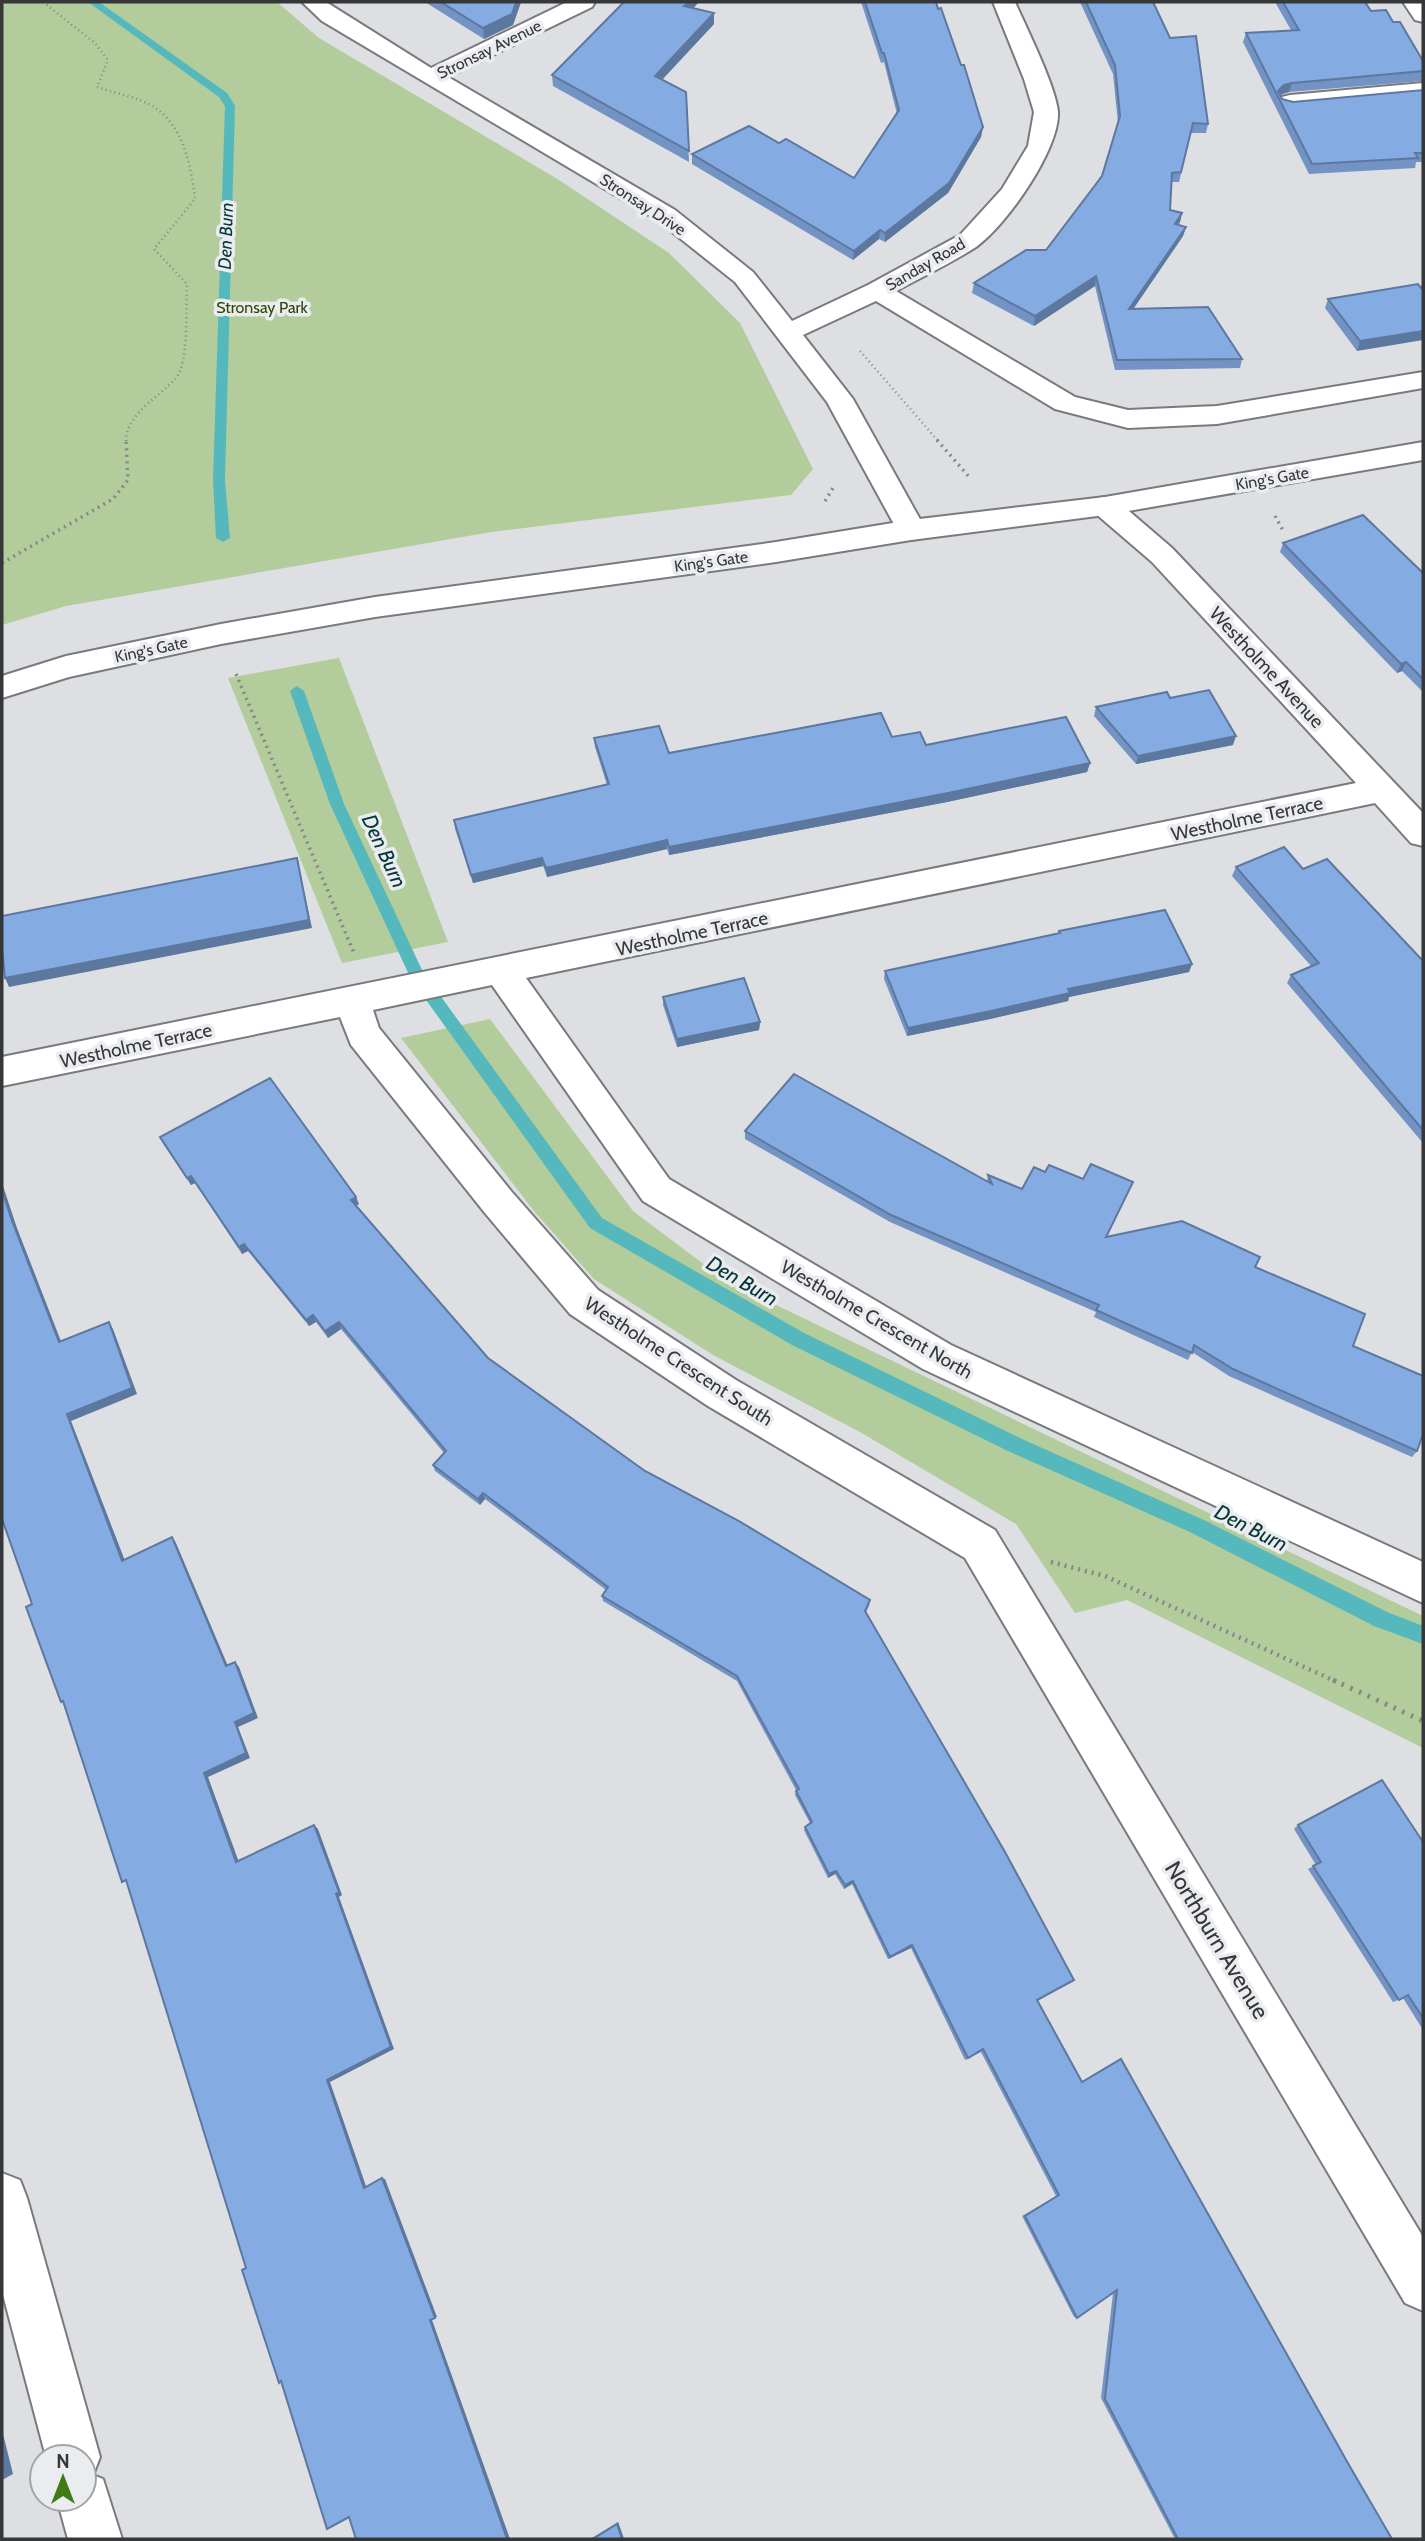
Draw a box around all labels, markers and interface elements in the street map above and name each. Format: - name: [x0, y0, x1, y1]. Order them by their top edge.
- street label: Stronsay Avenue: [434, 16, 544, 83]
- street label: Stronsay Drive: [596, 170, 689, 239]
- water label: Den Burn: [214, 202, 238, 270]
- street label: Sanday Road: [882, 234, 968, 295]
- park label: Stronsay Park: [216, 298, 309, 317]
- street label: King's Gate: [1234, 463, 1310, 494]
- street label: King's Gate: [673, 547, 749, 576]
- street label: Westholme Avenue: [1205, 602, 1329, 733]
- street label: King's Gate: [113, 632, 189, 667]
- street label: Westholme Terrace: [1169, 791, 1325, 846]
- water label: Den Burn: [357, 810, 412, 892]
- street label: Westholme Terrace: [614, 906, 770, 961]
- street label: Westholme Terrace: [58, 1018, 214, 1073]
- water label: Den Burn: [702, 1250, 782, 1311]
- street label: Westholme Crescent North: [777, 1255, 977, 1384]
- street label: Westholme Crescent South: [580, 1292, 777, 1431]
- water label: Den Burn: [1211, 1499, 1292, 1556]
- street label: Northburn Avenue: [1159, 1856, 1275, 2024]
- north arrow: [28, 2443, 98, 2513]
- text: N: [56, 2450, 70, 2473]

